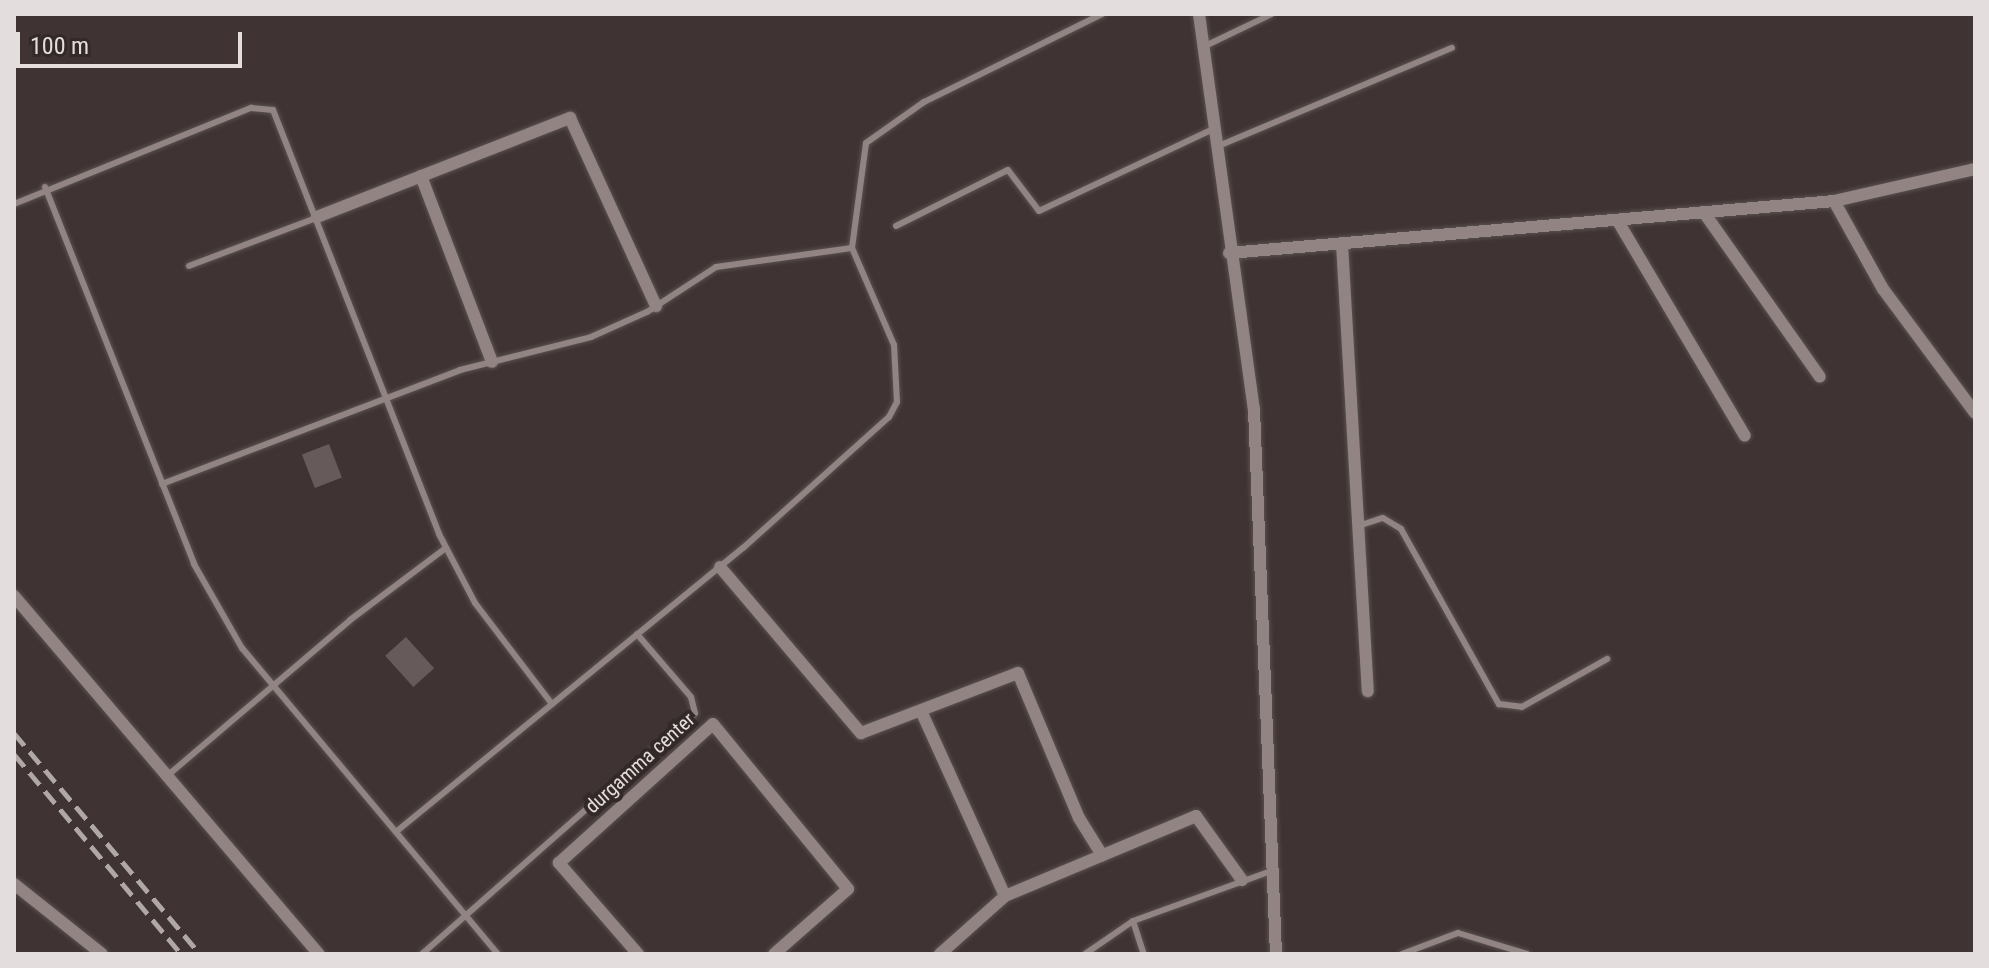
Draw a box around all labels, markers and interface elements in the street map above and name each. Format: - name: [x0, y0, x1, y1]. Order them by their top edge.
- scale bar: [20, 16, 246, 66]
- text: 100 m: [30, 32, 89, 60]
- street label: durgamma center: [580, 708, 700, 818]

